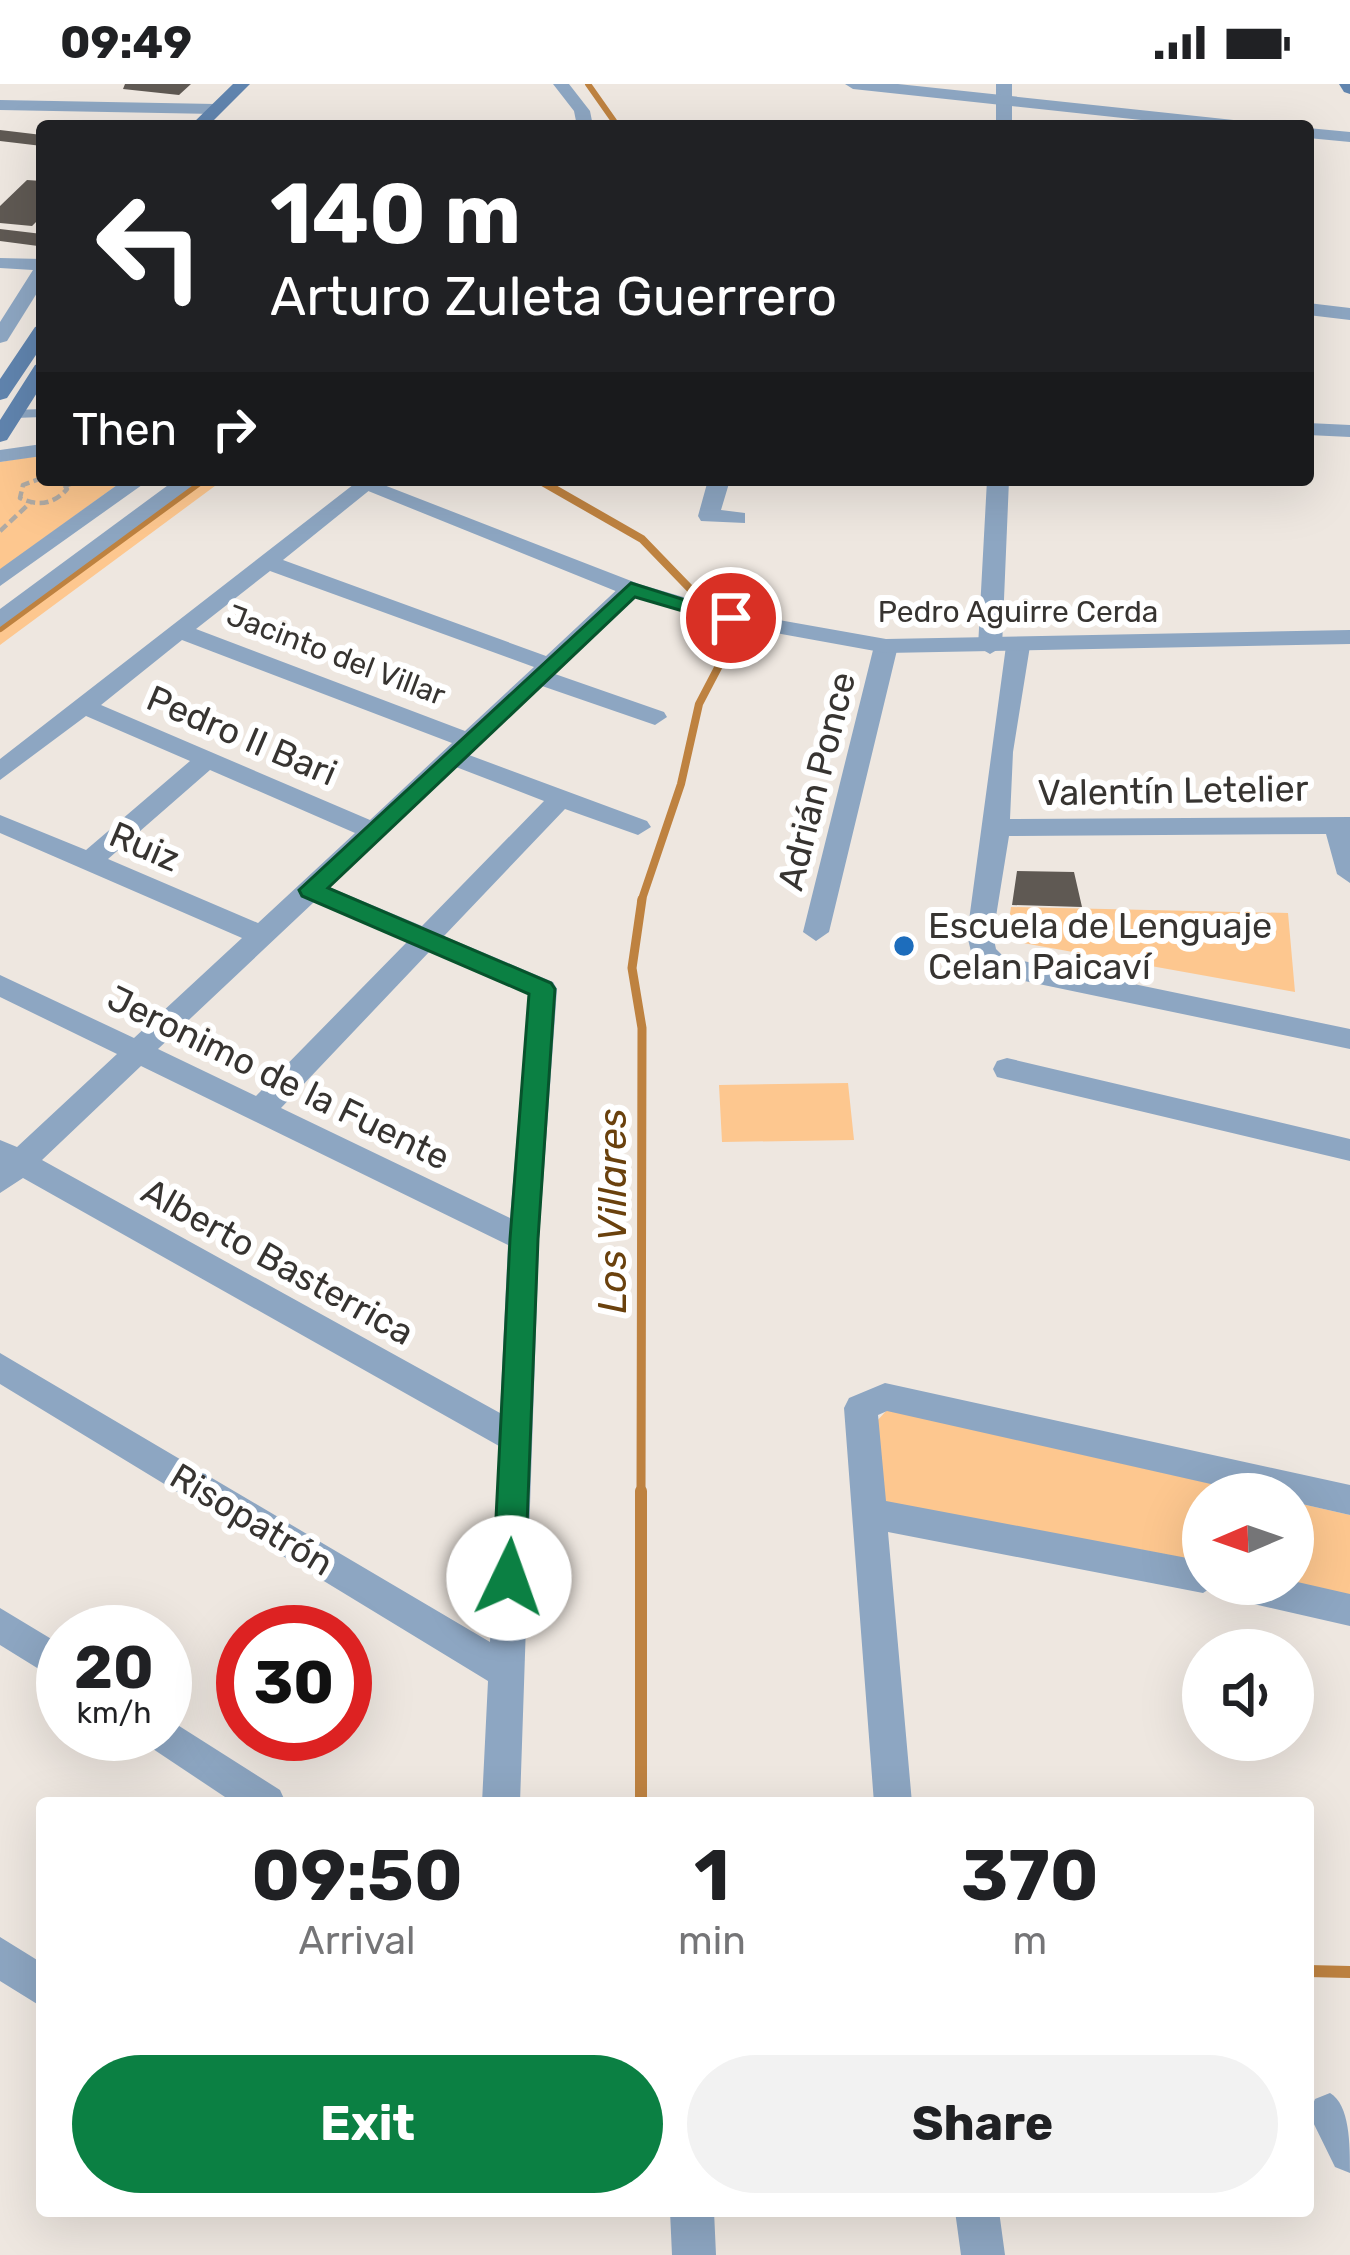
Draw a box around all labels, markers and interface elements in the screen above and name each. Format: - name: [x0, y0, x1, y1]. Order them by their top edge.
- text: 09:49: [60, 16, 192, 69]
- text: 140 m: [270, 164, 521, 264]
- icon: left: [72, 168, 228, 324]
- text: Arturo Zuleta Guerrero: [270, 265, 837, 329]
- icon: right: [201, 396, 267, 462]
- text: Then: [72, 403, 177, 456]
- pin: [680, 567, 782, 669]
- icon: arrive: [698, 585, 764, 651]
- street label: Pedro Aguirre Cerda: [878, 594, 1158, 630]
- street label: Jacinto del Villar: [222, 597, 451, 713]
- street label: Adrián Ponce: [769, 667, 864, 895]
- street label: Pedro II Bari: [140, 676, 343, 795]
- street label: Valentín Letelier: [1037, 767, 1309, 814]
- street label: Ruiz: [103, 813, 186, 880]
- place label: Escuela de Lenguaje Celan Paicaví: [928, 904, 1272, 988]
- marker: Escuela de Lenguaje Celan Paicaví: [891, 933, 917, 959]
- street label: Jeronimo de la Fuente: [101, 976, 457, 1179]
- water label: Los Villares: [590, 1108, 636, 1314]
- street label: Alberto Basterrica: [134, 1169, 421, 1354]
- street label: Risopatrón: [163, 1454, 341, 1585]
- north arrow: [1182, 1473, 1314, 1605]
- map controls: [1182, 1473, 1314, 1761]
- position arrow: [446, 1515, 572, 1641]
- speed limit sign: 30: [216, 1605, 372, 1761]
- button: sound: [1182, 1629, 1314, 1761]
- text: 20: [74, 1632, 154, 1703]
- text: km/h: [77, 1695, 151, 1731]
- text: 09:50: [251, 1833, 463, 1918]
- text: 1: [694, 1833, 730, 1918]
- text: 370: [961, 1833, 1099, 1918]
- text: Arrival: [299, 1918, 416, 1964]
- text: min: [678, 1918, 746, 1964]
- text: m: [1013, 1918, 1047, 1964]
- button: Exit: [72, 2055, 663, 2193]
- button: Share: [687, 2055, 1278, 2193]

